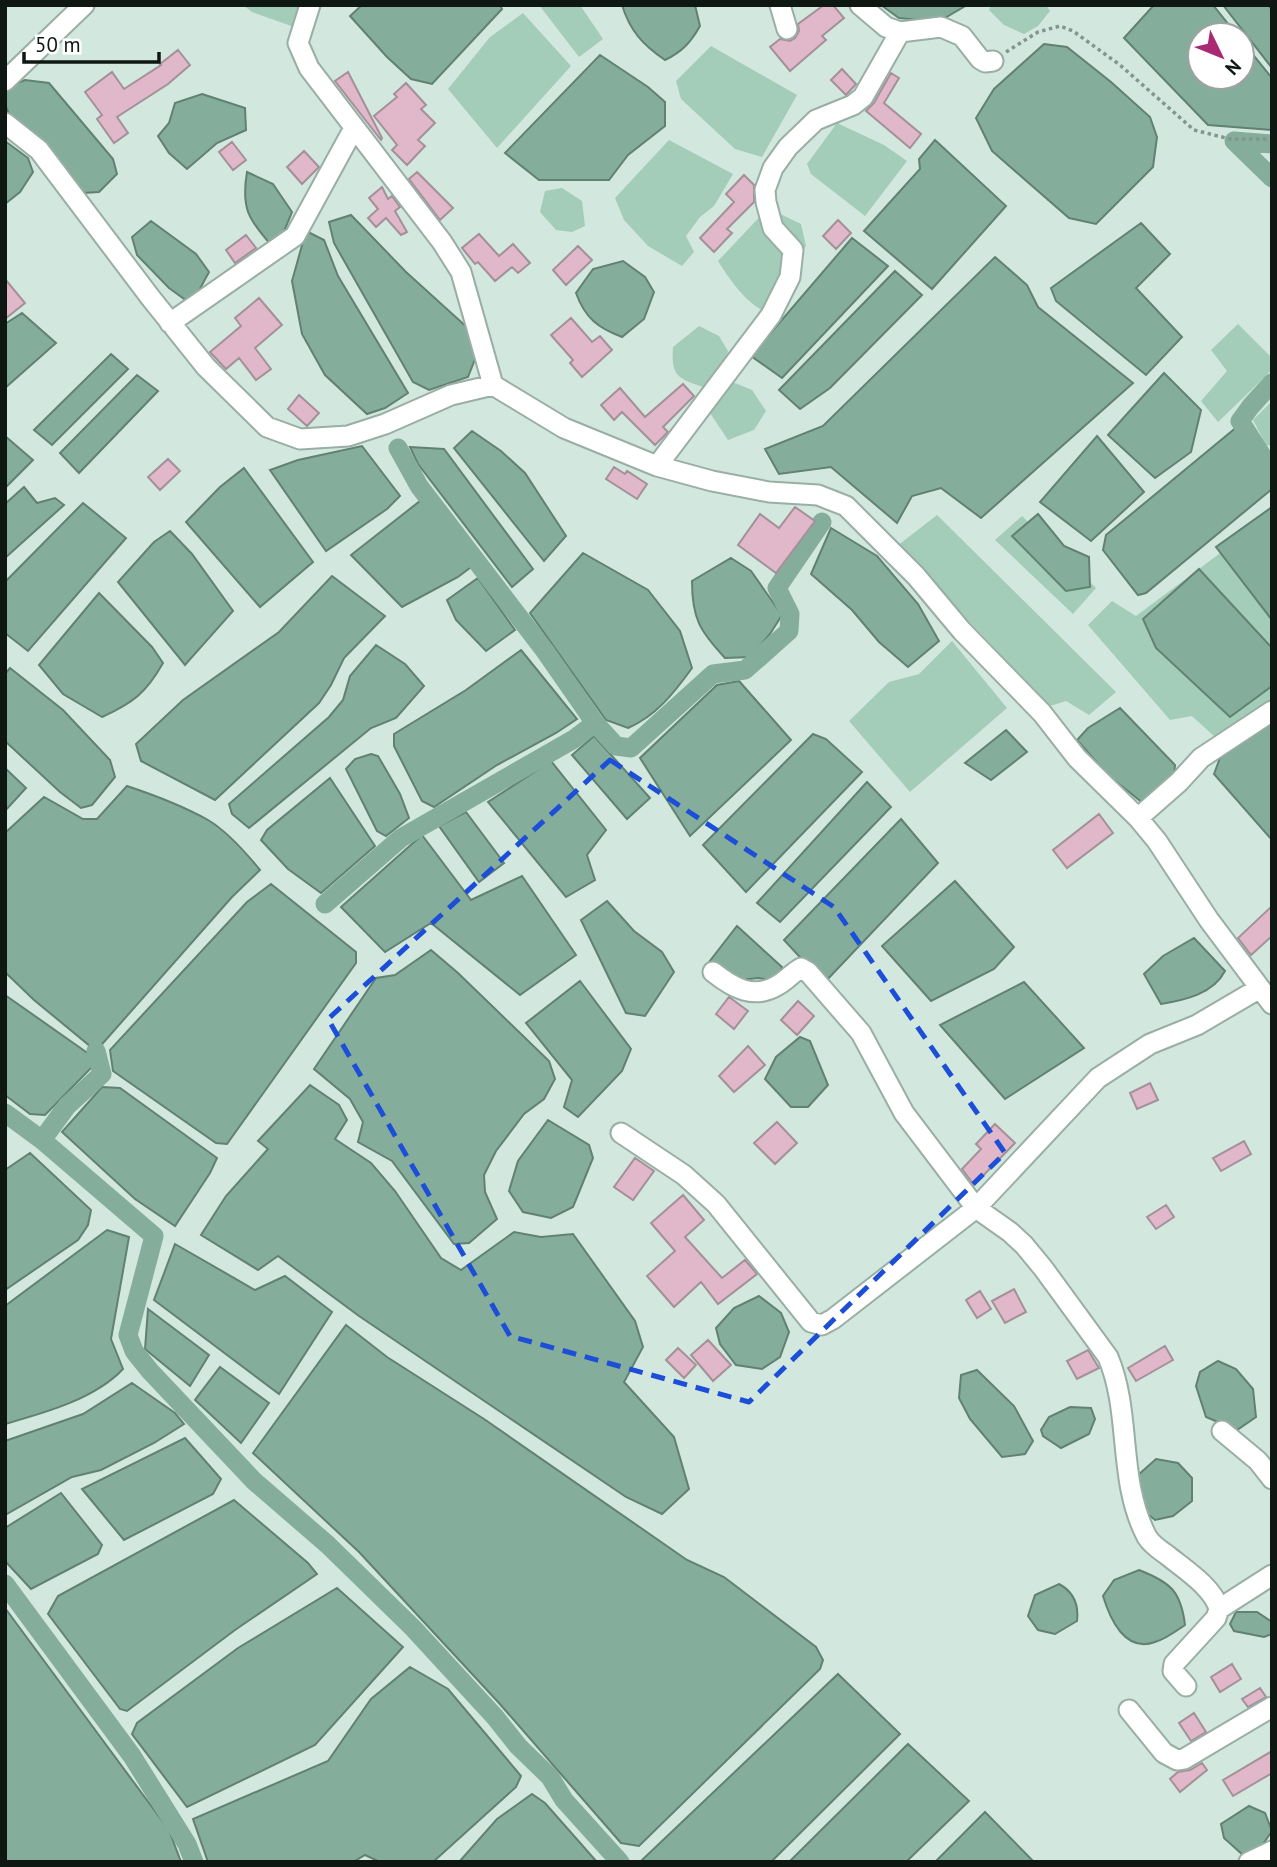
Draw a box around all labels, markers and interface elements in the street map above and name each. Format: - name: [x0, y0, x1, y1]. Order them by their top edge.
- scale bar: [24, 21, 159, 65]
- north arrow: [1186, 21, 1256, 91]
- text: 50 m: [35, 31, 81, 58]
- text: N: [1220, 55, 1246, 80]

